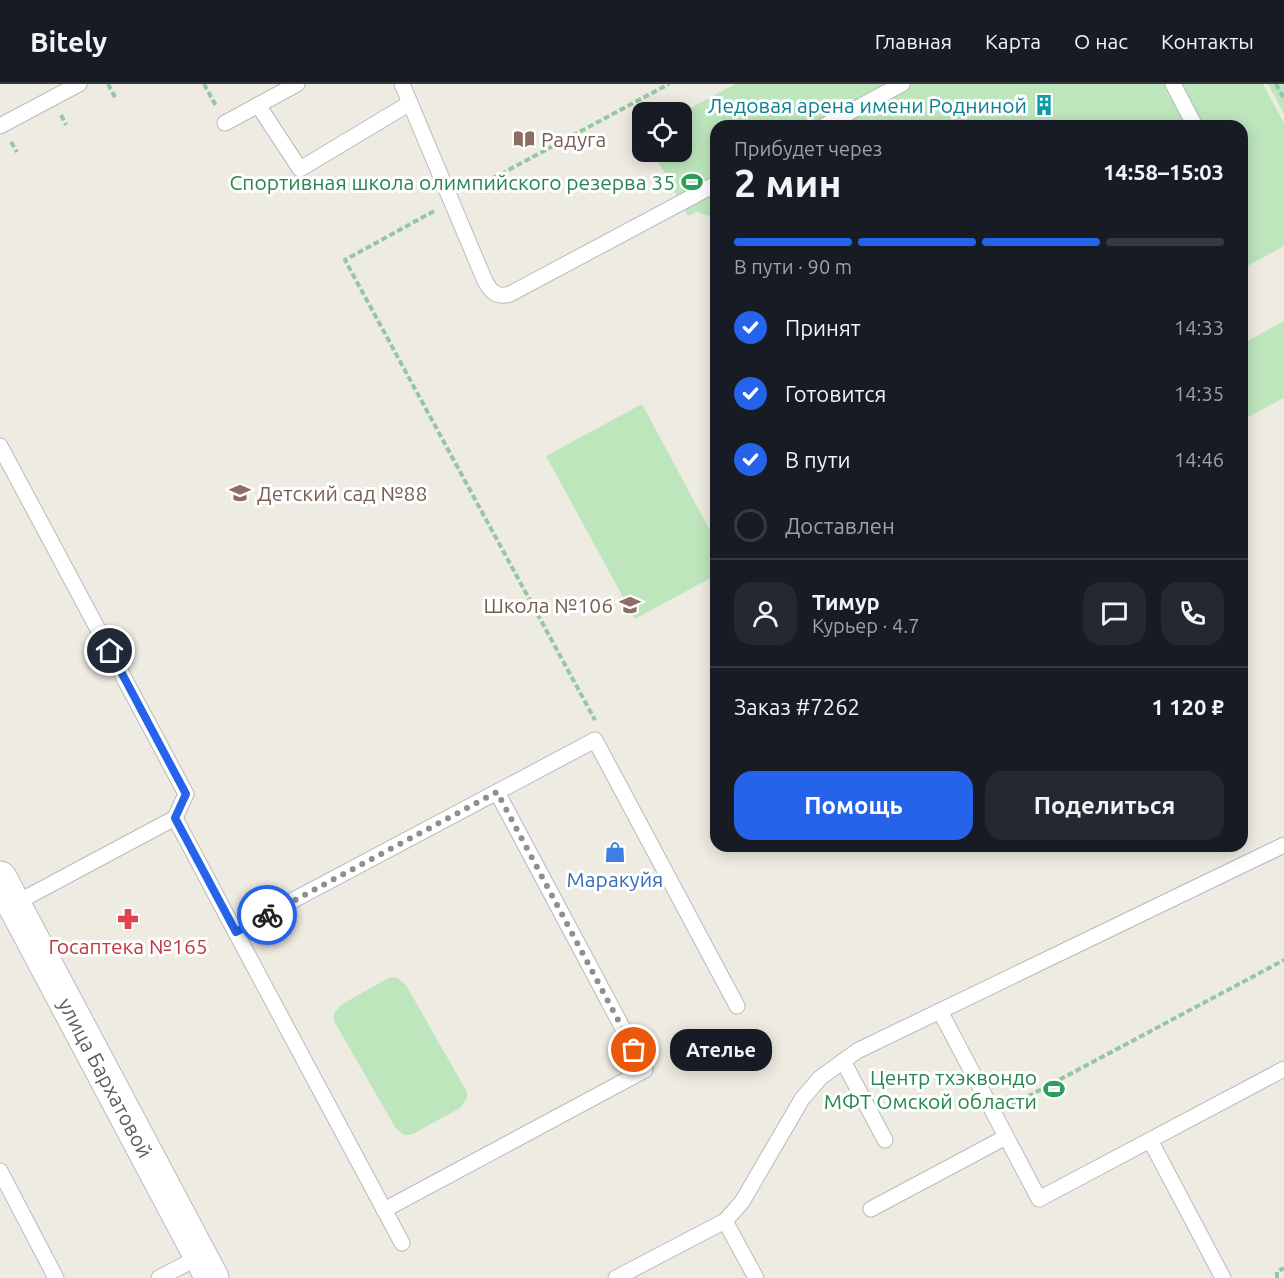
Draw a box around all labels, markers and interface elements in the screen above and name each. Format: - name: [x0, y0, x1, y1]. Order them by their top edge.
- text: Bitely: [30, 26, 107, 57]
- text: Главная: [875, 29, 952, 53]
- text: Карта: [985, 29, 1041, 53]
- text: О нас: [1074, 29, 1128, 53]
- text: Контакты: [1161, 29, 1254, 53]
- place label: Ледовая арена имени Родниной: [708, 93, 1027, 117]
- building icon: Ледовая арена имени Родниной: [1032, 93, 1056, 117]
- map controls: [632, 102, 692, 162]
- button: locate: [632, 102, 692, 162]
- library icon: Радуга: [512, 127, 536, 151]
- place label: Радуга: [541, 127, 606, 151]
- text: Прибудет через: [734, 137, 882, 160]
- text: 14:58–15:03: [1103, 159, 1224, 184]
- text: 2 мин: [734, 161, 842, 204]
- place label: Спортивная школа олимпийского резерва 35: [230, 170, 675, 194]
- sports icon: Спортивная школа олимпийского резерва 35: [680, 170, 704, 194]
- text: В пути · 90 m: [734, 255, 852, 278]
- icon: check: [734, 311, 767, 344]
- text: Принят: [785, 315, 861, 340]
- text: 14:33: [1174, 316, 1224, 339]
- icon: check: [734, 377, 767, 410]
- text: Готовится: [785, 381, 886, 406]
- text: 14:35: [1174, 382, 1224, 405]
- icon: check: [734, 443, 767, 476]
- text: В пути: [785, 447, 851, 472]
- text: 14:46: [1174, 448, 1224, 471]
- school or university icon: Детский сад №88: [228, 481, 252, 505]
- place label: Детский сад №88: [257, 481, 427, 505]
- text: Доставлен: [785, 513, 895, 538]
- button: person: [734, 582, 797, 645]
- button: chat: [1083, 582, 1146, 645]
- button: phone: [1161, 582, 1224, 645]
- text: Тимур: [812, 589, 880, 614]
- place label: Школа №106: [483, 593, 613, 617]
- school or university icon: Школа №106: [618, 593, 642, 617]
- text: Курьер · 4.7: [812, 614, 919, 637]
- pin: [84, 625, 135, 676]
- icon: home: [93, 634, 126, 667]
- text: Заказ #7262: [734, 694, 860, 719]
- text: 1 120 ₽: [1152, 694, 1224, 719]
- button: Помощь: [734, 771, 973, 840]
- button: Поделиться: [985, 771, 1224, 840]
- shop icon: Маракуйя: [603, 840, 627, 864]
- place label: Маракуйя: [567, 867, 663, 891]
- courier: [237, 885, 297, 945]
- icon: bike: [251, 899, 284, 932]
- pharmacy icon: Госаптека №165: [116, 907, 140, 931]
- place label: Госаптека №165: [48, 934, 208, 958]
- street label: улица Бархатовой: [54, 994, 158, 1162]
- pin: [608, 1024, 659, 1075]
- callout: Ателье: [670, 1029, 772, 1071]
- icon: bag: [617, 1033, 650, 1066]
- text: Ателье: [686, 1038, 756, 1061]
- place label: Центр тхэквондо МФТ Омской области: [824, 1065, 1037, 1113]
- sports icon: Центр тхэквондо МФТ Омской области: [1042, 1077, 1066, 1101]

